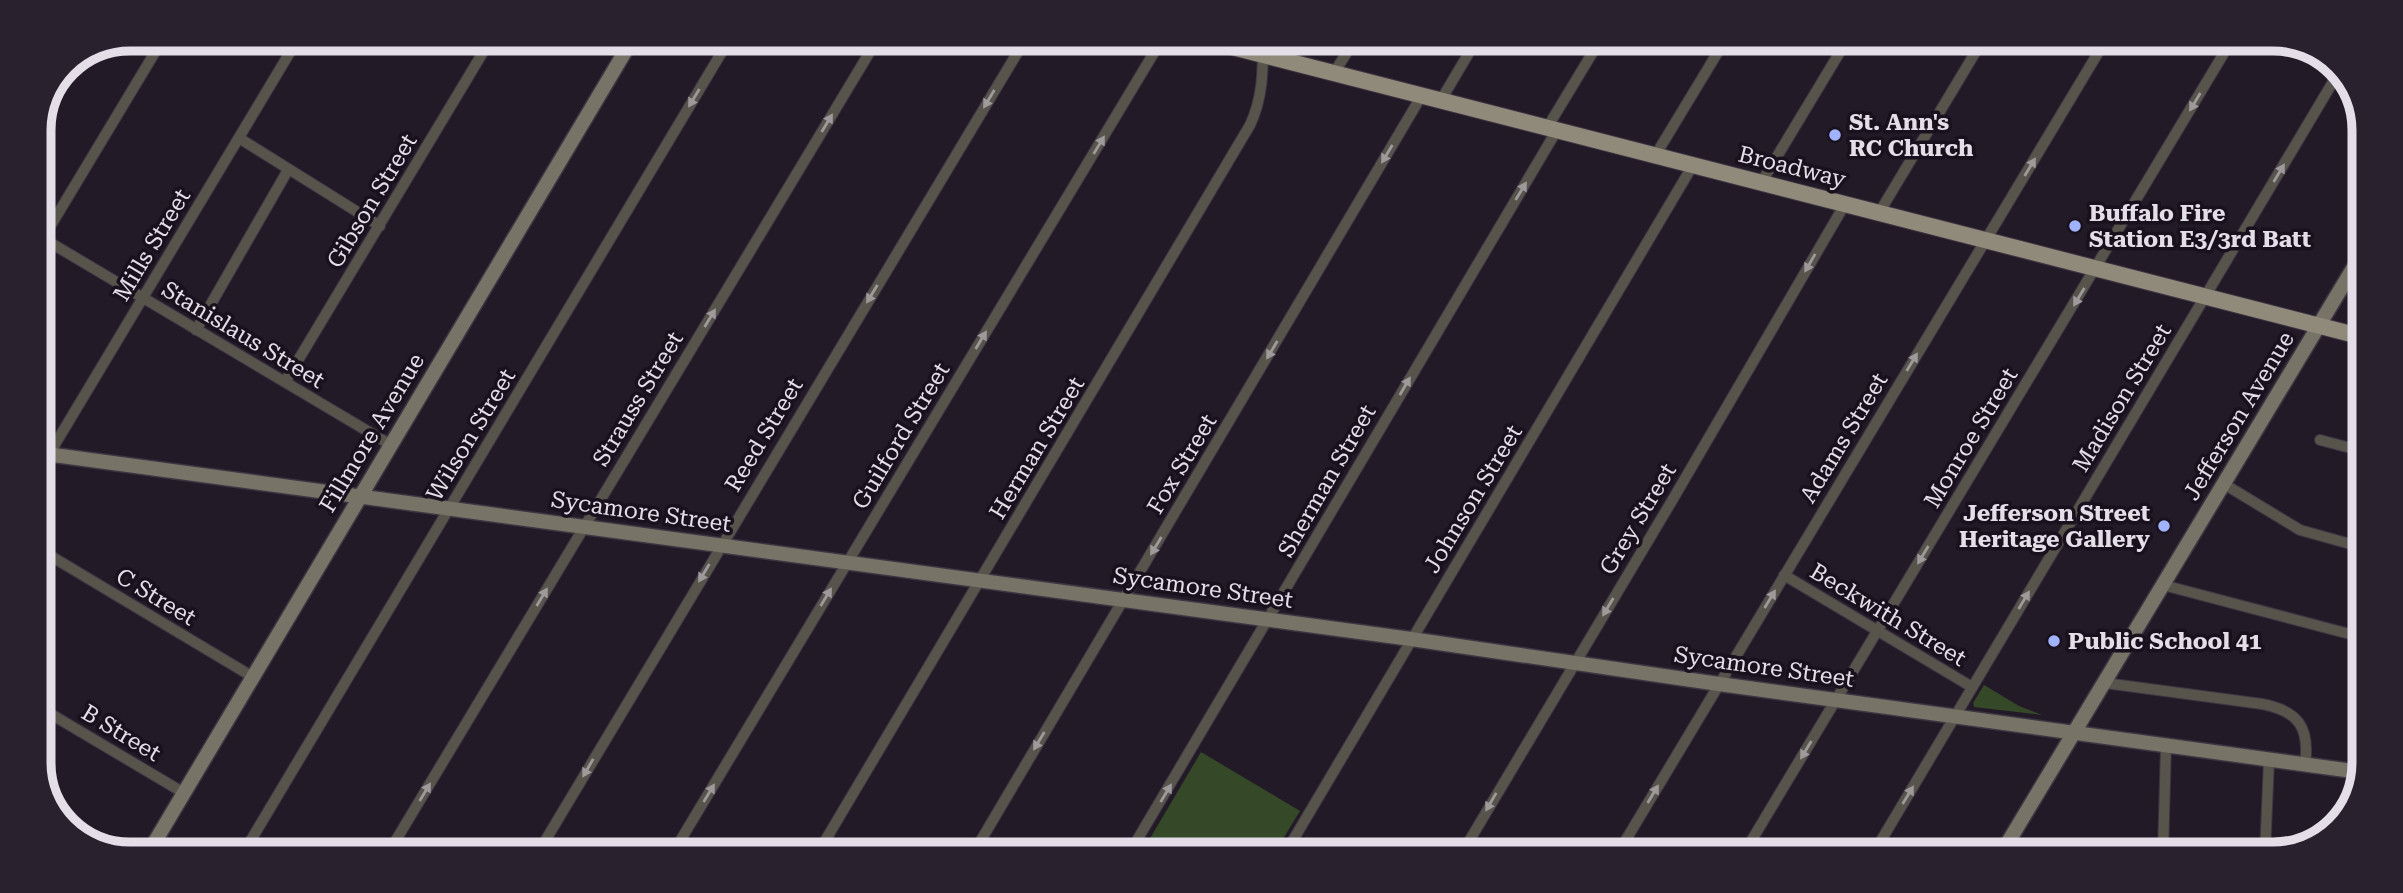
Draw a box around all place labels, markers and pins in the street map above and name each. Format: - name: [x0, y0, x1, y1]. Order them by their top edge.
- place label: St. Ann's RC Church: [1849, 109, 1974, 162]
- marker: St. Ann's RC Church: [1827, 127, 1843, 143]
- place label: Buffalo Fire Station E3/3rd Batt: [2089, 200, 2311, 253]
- marker: Buffalo Fire Station E3/3rd Batt: [2067, 218, 2083, 234]
- place label: Jefferson Street Heritage Gallery: [1959, 500, 2150, 553]
- marker: Jefferson Street Heritage Gallery: [2156, 518, 2172, 534]
- place label: Public School 41: [2068, 628, 2262, 655]
- marker: Public School 41: [2046, 633, 2062, 649]

